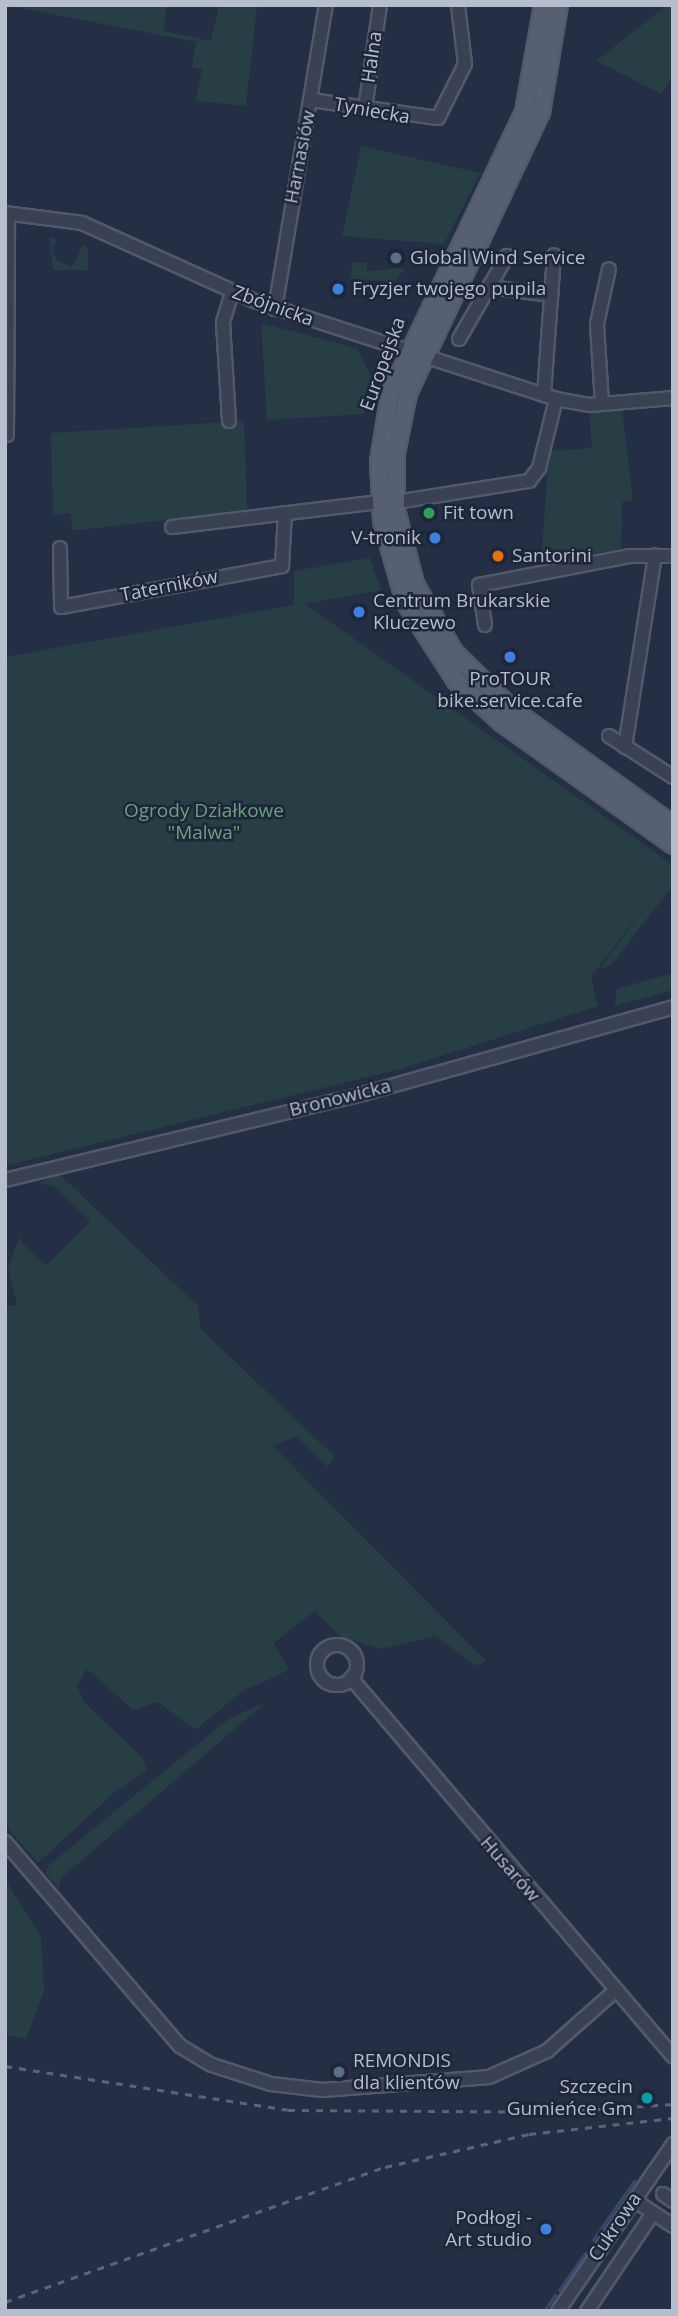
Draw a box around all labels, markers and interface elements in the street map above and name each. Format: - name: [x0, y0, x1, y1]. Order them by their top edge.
- street label: Halna: [357, 30, 387, 84]
- street label: Tyniecka: [332, 93, 412, 129]
- street label: Harnasiów: [280, 108, 320, 206]
- place label: Global Wind Service: [410, 247, 585, 269]
- marker: Global Wind Service: [388, 250, 404, 266]
- place label: Fryzjer twojego pupila: [352, 278, 546, 300]
- street label: Zbójnicka: [229, 281, 317, 331]
- marker: Fryzjer twojego pupila: [330, 281, 346, 297]
- street label: Europejska: [356, 314, 410, 414]
- place label: Fit town: [443, 502, 514, 524]
- marker: Fit town: [421, 505, 437, 521]
- place label: V-tronik: [351, 527, 421, 549]
- marker: V-tronik: [427, 530, 443, 546]
- place label: Santorini: [512, 545, 592, 567]
- marker: Santorini: [490, 548, 506, 564]
- street label: Taterników: [118, 565, 220, 607]
- place label: Centrum Brukarskie Kluczewo: [373, 590, 551, 634]
- marker: Centrum Brukarskie Kluczewo: [351, 604, 367, 620]
- marker: ProTOUR bike.service.cafe: [502, 649, 518, 665]
- place label: ProTOUR bike.service.cafe: [437, 668, 583, 712]
- park label: Ogrody Działkowe "Malwa": [124, 800, 284, 844]
- street label: Bronowicka: [287, 1074, 393, 1122]
- street label: Husarów: [475, 1832, 545, 1906]
- place label: REMONDIS dla klientów: [353, 2050, 460, 2094]
- marker: REMONDIS dla klientów: [331, 2064, 347, 2080]
- place label: Szczecin Gumieńce Gm: [507, 2076, 633, 2120]
- marker: Szczecin Gumieńce Gm: [639, 2090, 655, 2106]
- street label: Cukrowa: [584, 2188, 646, 2266]
- place label: Podłogi - Art studio: [445, 2207, 532, 2251]
- marker: Podłogi - Art studio: [538, 2221, 554, 2237]

